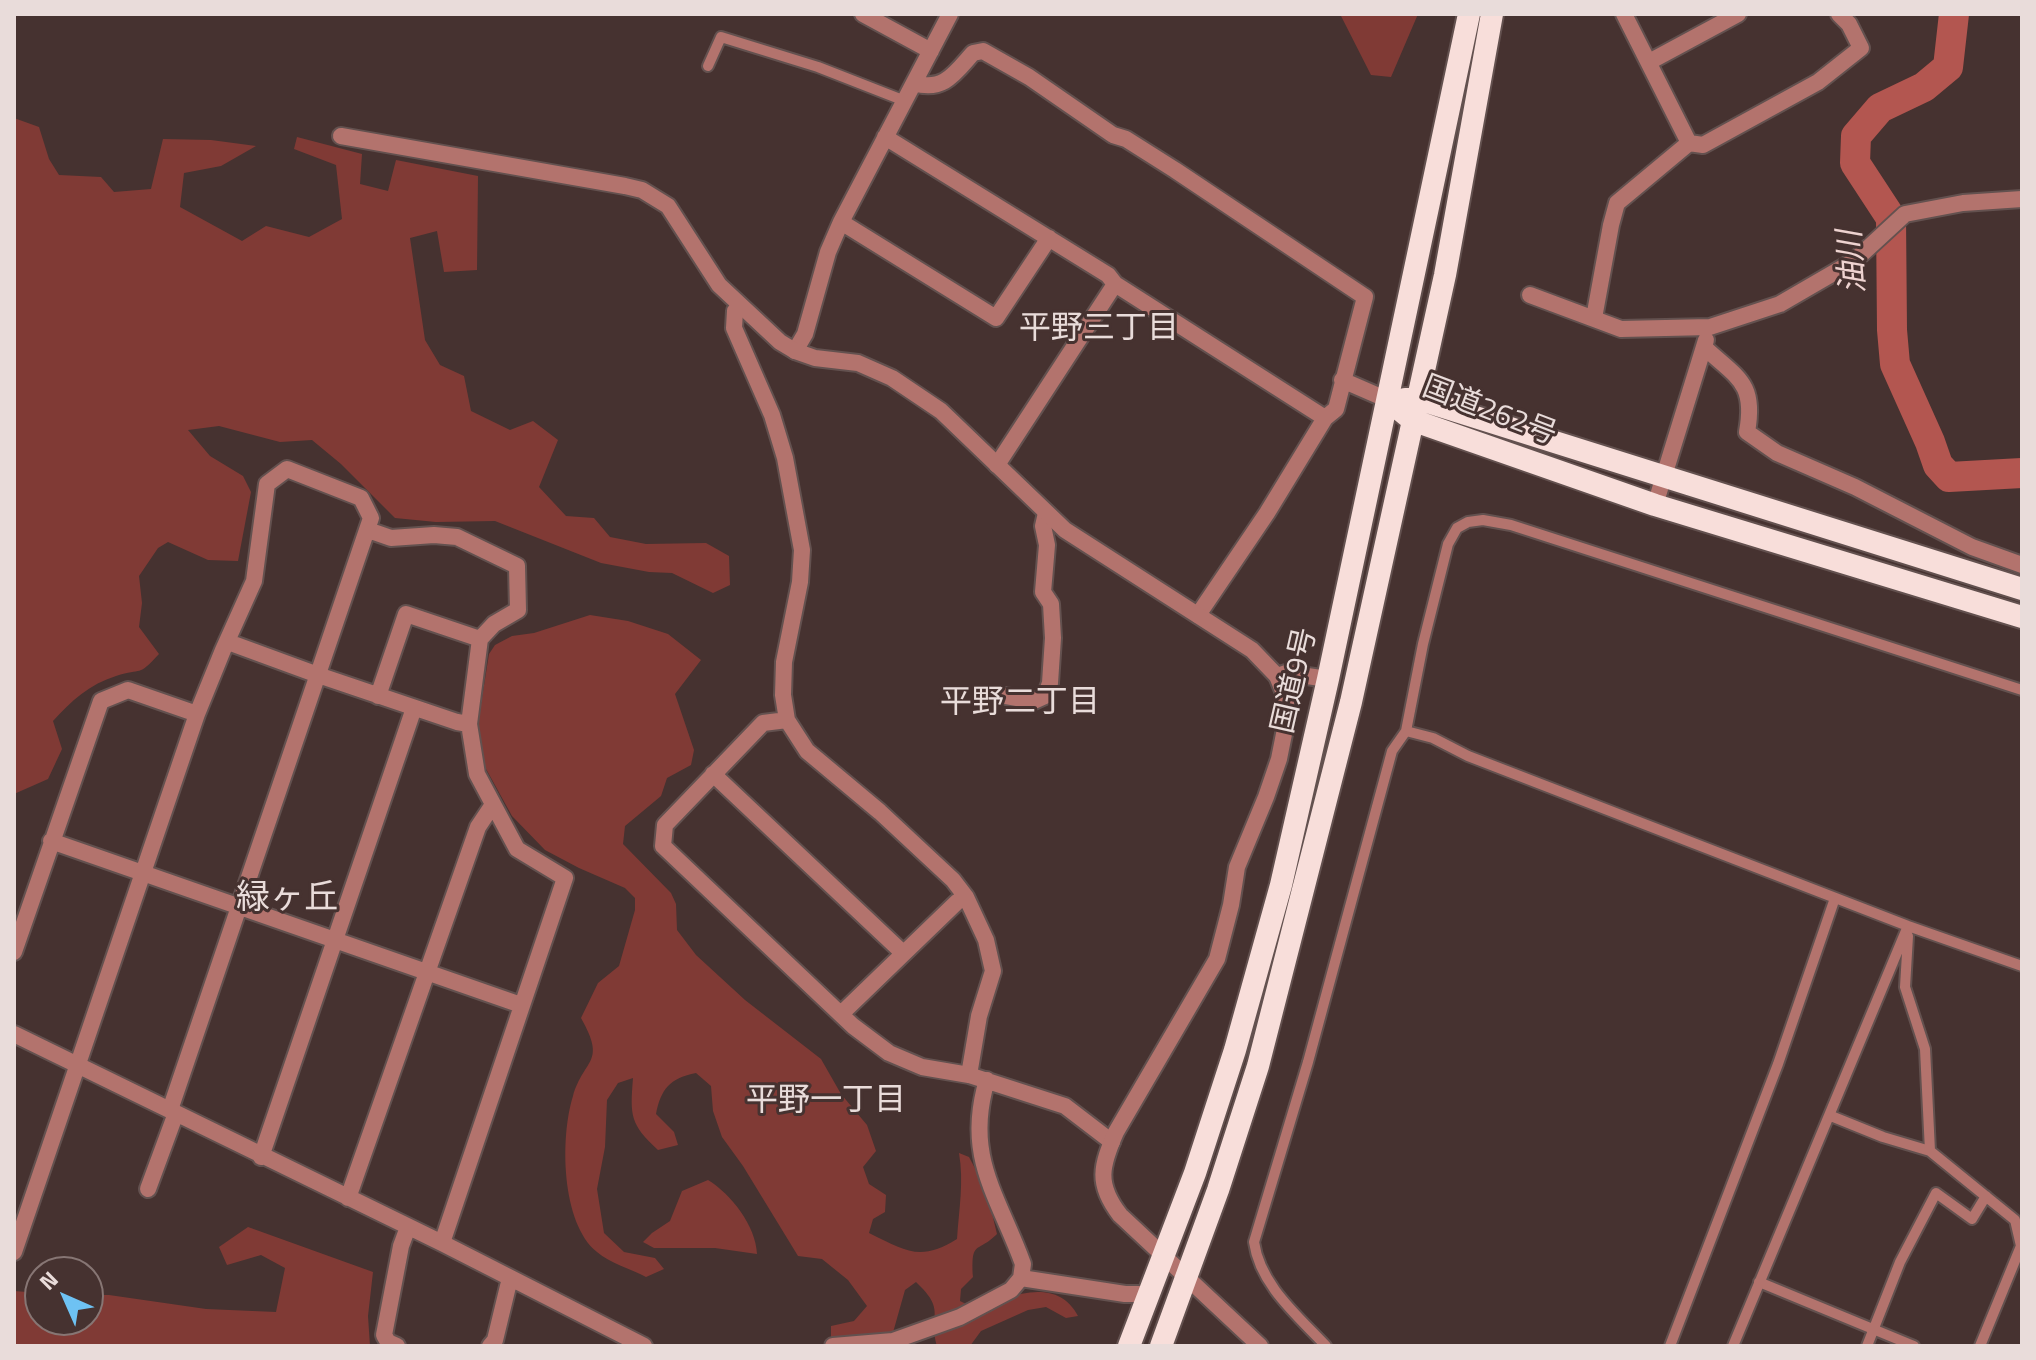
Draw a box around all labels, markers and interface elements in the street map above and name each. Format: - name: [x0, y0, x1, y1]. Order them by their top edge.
- water label: 油川: [1833, 229, 1875, 295]
- district label: 平野三丁目: [1019, 311, 1179, 349]
- street label: 国道262号: [1417, 370, 1561, 454]
- street label: 国道9号: [1266, 625, 1326, 737]
- district label: 平野二丁目: [940, 685, 1100, 723]
- district label: 緑ヶ丘: [236, 880, 338, 920]
- district label: 平野一丁目: [746, 1083, 906, 1121]
- north arrow: [24, 1256, 104, 1336]
- text: N: [31, 1263, 66, 1298]

